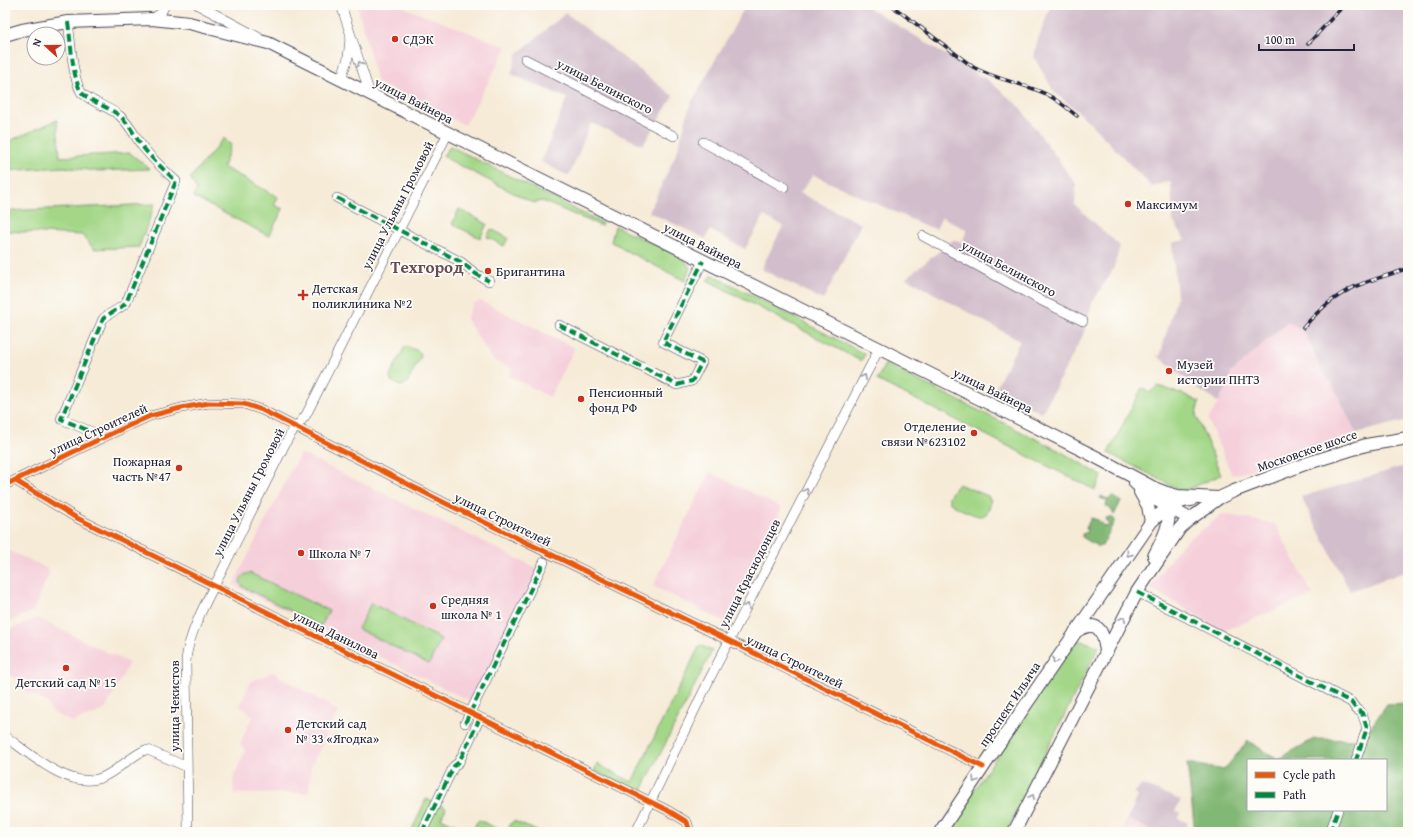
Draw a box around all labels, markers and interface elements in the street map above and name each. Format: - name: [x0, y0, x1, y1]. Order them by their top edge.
- north arrow: [26, 26, 66, 66]
- scale bar: [1259, 26, 1354, 52]
- place label: СДЭК: [403, 30, 434, 49]
- text: 100 m: [1265, 31, 1295, 48]
- marker: СДЭК: [390, 34, 400, 44]
- text: N: [28, 36, 46, 49]
- street label: улица Белинского: [553, 54, 656, 119]
- one-way arrow: [356, 61, 365, 68]
- street label: улица Вайнера: [370, 72, 457, 129]
- street label: улица Ульяны Громовой: [356, 137, 438, 274]
- place label: Максимум: [1136, 195, 1198, 214]
- marker: Максимум: [1123, 199, 1133, 209]
- street label: улица Вайнера: [659, 217, 746, 274]
- street label: улица Белинского: [957, 235, 1060, 302]
- district label: Техгород: [390, 254, 464, 279]
- place label: Бригантина: [496, 262, 566, 281]
- marker: Бригантина: [483, 266, 493, 276]
- place label: Детская поликлиника №2: [311, 279, 412, 313]
- marker: Детская поликлиника №2: [297, 289, 309, 301]
- place label: Музей истории ПНТЗ: [1177, 355, 1260, 389]
- street label: улица Вайнера: [949, 363, 1036, 418]
- marker: Музей истории ПНТЗ: [1164, 366, 1174, 376]
- one-way arrow: [860, 374, 867, 381]
- place label: Пенсионный фонд РФ: [589, 383, 663, 417]
- marker: Пенсионный фонд РФ: [576, 394, 586, 404]
- street label: улица Строителей: [45, 398, 151, 461]
- place label: Отделение связи №623102: [881, 417, 966, 451]
- street label: улица Ульяны Громовой: [207, 424, 289, 561]
- street label: Московское шоссе: [1255, 424, 1360, 476]
- marker: Отделение связи №623102: [969, 428, 979, 438]
- place label: Пожарная часть №47: [112, 452, 171, 486]
- marker: Пожарная часть №47: [174, 463, 184, 473]
- street label: улица Строителей: [450, 487, 555, 551]
- one-way arrow: [802, 487, 809, 495]
- street label: улица Краснодонцев: [713, 515, 785, 632]
- place label: Школа № 7: [309, 544, 371, 563]
- marker: Школа № 7: [296, 548, 306, 558]
- one-way arrow: [1126, 550, 1134, 557]
- place label: Средняя школа № 1: [441, 590, 502, 624]
- marker: Средняя школа № 1: [428, 601, 438, 611]
- one-way arrow: [742, 603, 750, 611]
- street label: улица Данилова: [288, 605, 383, 664]
- one-way arrow: [1118, 616, 1125, 623]
- street label: улица Строителей: [742, 629, 847, 693]
- street label: проспект Ильича: [974, 657, 1045, 751]
- one-way arrow: [1052, 657, 1060, 664]
- street label: улица Чекистов: [165, 660, 184, 753]
- marker: Детский сад № 15: [61, 663, 71, 673]
- place label: Детский сад № 15: [14, 673, 117, 692]
- place label: Детский сад № 33 «Ягодка»: [295, 714, 379, 748]
- marker: Детский сад № 33 «Ягодка»: [283, 725, 293, 735]
- legend: [1247, 759, 1387, 811]
- text: Cycle path: [1283, 766, 1336, 783]
- one-way arrow: [972, 776, 979, 783]
- text: Path: [1283, 786, 1306, 803]
- one-way arrow: [1027, 794, 1035, 801]

